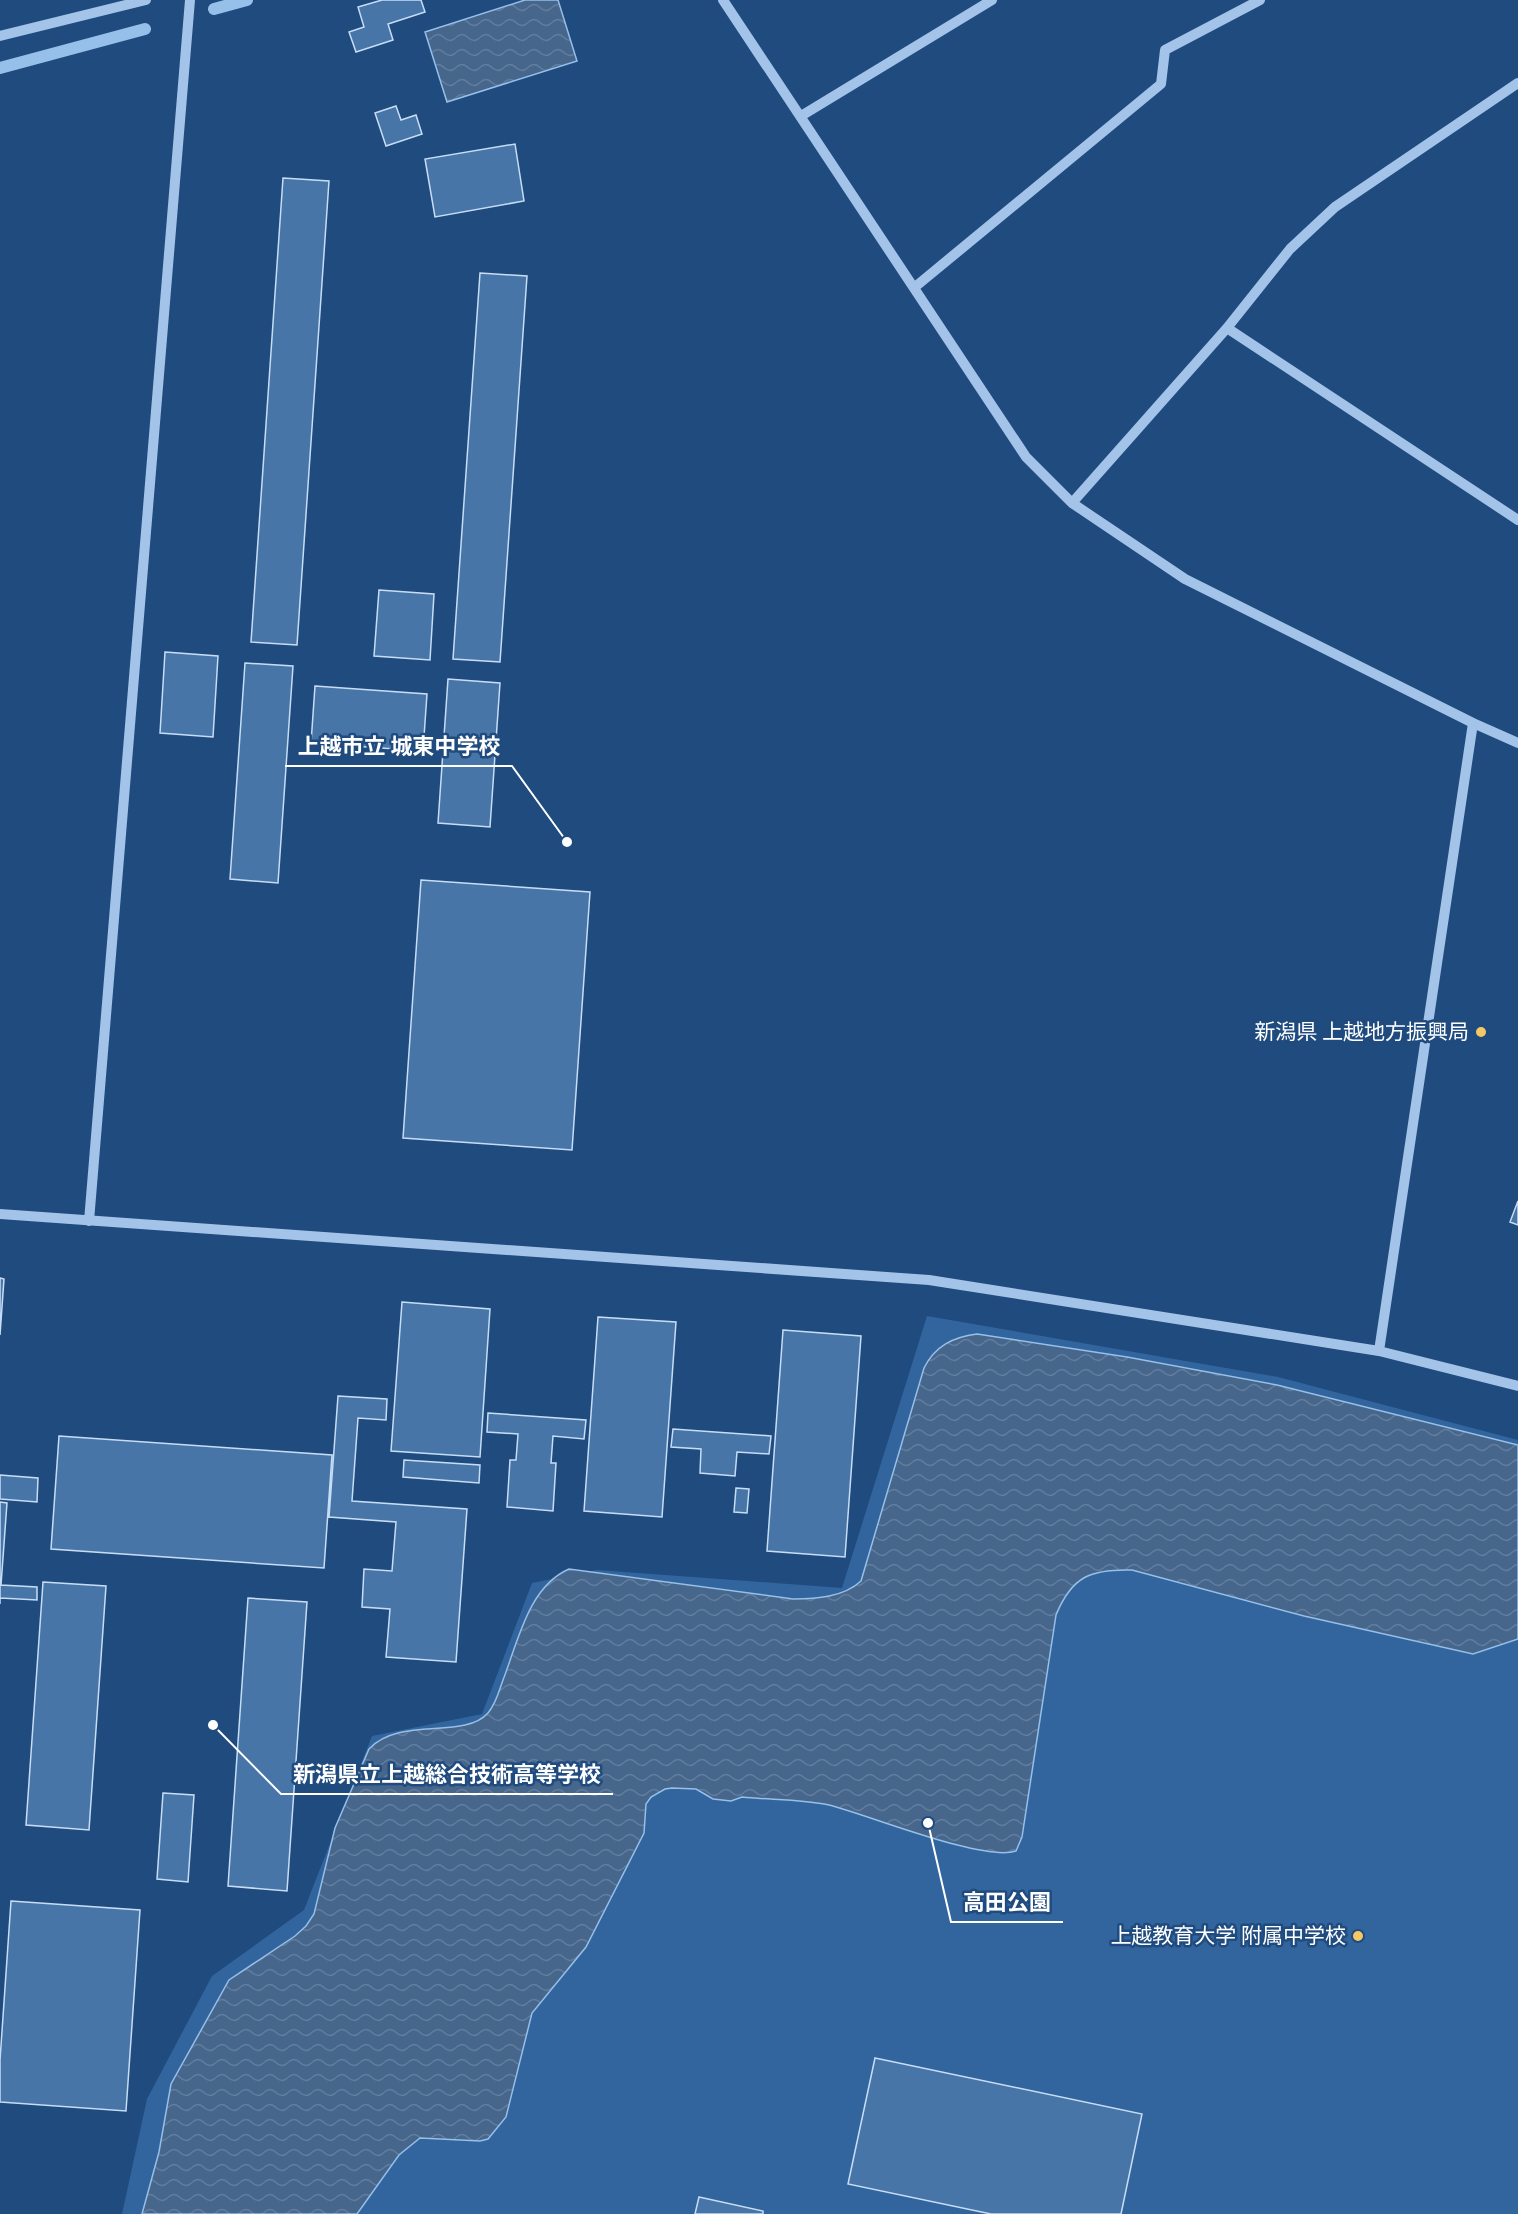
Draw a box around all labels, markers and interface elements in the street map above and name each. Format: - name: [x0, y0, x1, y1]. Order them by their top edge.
- callout: 上越市立 城東中学校: [285, 726, 512, 766]
- text: 上越市立 城東中学校: [298, 729, 500, 763]
- place label: 新潟県 上越地方振興局: [1254, 1015, 1469, 1047]
- marker: 新潟県 上越地方振興局: [1474, 1025, 1488, 1039]
- callout: 新潟県立上越総合技術高等学校: [281, 1754, 613, 1794]
- text: 新潟県立上越総合技術高等学校: [293, 1757, 601, 1791]
- callout: 高田公園: [951, 1882, 1063, 1922]
- text: 高田公園: [963, 1885, 1051, 1919]
- place label: 上越教育大学 附属中学校: [1110, 1919, 1346, 1951]
- marker: 上越教育大学 附属中学校: [1351, 1929, 1365, 1943]

